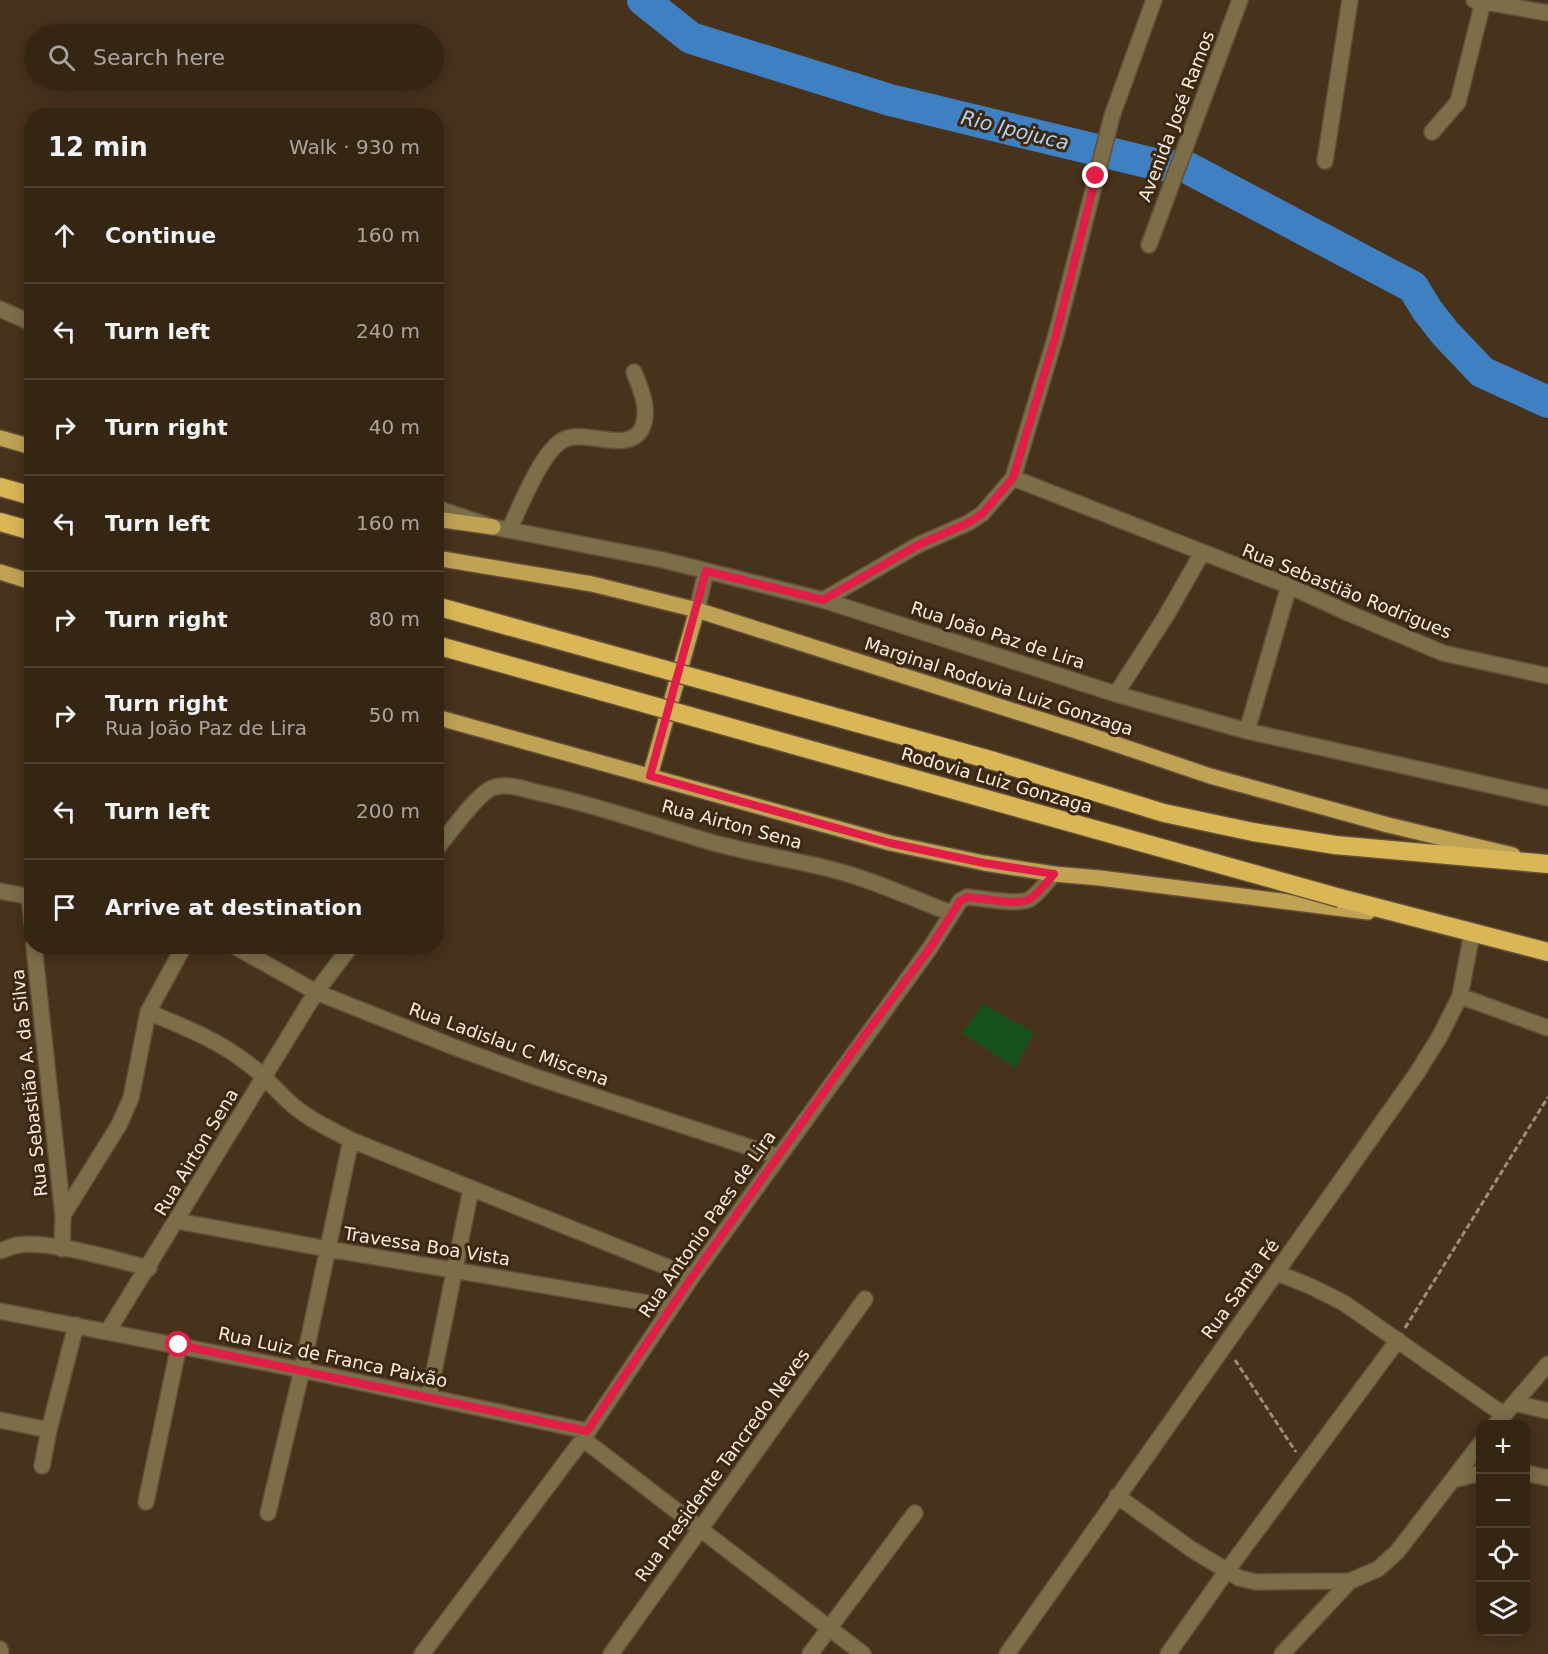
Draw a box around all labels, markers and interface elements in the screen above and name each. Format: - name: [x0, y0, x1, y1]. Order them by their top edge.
- search box: [24, 24, 444, 90]
- street label: Avenida José Ramos: [1134, 28, 1218, 204]
- icon: search: [45, 41, 78, 74]
- text: Search here: [93, 45, 225, 70]
- water label: Rio Ipojuca: [959, 105, 1071, 155]
- text: 12 min: [48, 132, 148, 162]
- text: Walk · 930 m: [289, 135, 420, 159]
- route end: [1082, 162, 1108, 188]
- icon: ahead: [48, 219, 81, 252]
- text: Continue: [105, 223, 216, 248]
- text: 160 m: [356, 223, 420, 247]
- icon: left: [48, 315, 81, 348]
- text: Turn left: [105, 319, 210, 344]
- text: 240 m: [356, 319, 420, 343]
- icon: right: [48, 411, 81, 444]
- text: Turn right: [105, 415, 228, 440]
- text: 40 m: [369, 415, 420, 439]
- icon: left: [48, 507, 81, 540]
- text: Turn left: [105, 511, 210, 536]
- text: 160 m: [356, 511, 420, 535]
- street label: Rua Sebastião Rodrigues: [1239, 539, 1455, 643]
- street label: Rua João Paz de Lira: [908, 597, 1088, 673]
- icon: right: [48, 603, 81, 636]
- text: Turn right: [105, 607, 228, 632]
- text: 80 m: [369, 607, 420, 631]
- street label: Marginal Rodovia Luiz Gonzaga: [862, 633, 1136, 739]
- text: Turn right: [105, 691, 228, 716]
- icon: right: [48, 699, 81, 732]
- text: 50 m: [369, 703, 420, 727]
- text: Rua João Paz de Lira: [105, 716, 307, 740]
- street label: Rodovia Luiz Gonzaga: [899, 743, 1095, 817]
- icon: left: [48, 795, 81, 828]
- street label: Rua Airton Sena: [659, 795, 805, 853]
- text: Turn left: [105, 799, 210, 824]
- text: 200 m: [356, 799, 420, 823]
- icon: arrive: [48, 891, 81, 924]
- text: Arrive at destination: [105, 895, 362, 920]
- street label: Rua Sebastião A. da Silva: [7, 968, 51, 1198]
- street label: Rua Ladislau C Miscena: [406, 998, 612, 1090]
- street label: Rua Airton Sena: [150, 1085, 242, 1219]
- street label: Rua Antonio Paes de Lira: [634, 1126, 780, 1322]
- street label: Travessa Boa Vista: [341, 1222, 512, 1270]
- street label: Rua Santa Fé: [1197, 1235, 1283, 1343]
- street label: Rua Luiz de Franca Paixão: [217, 1322, 449, 1392]
- route start: [165, 1331, 191, 1357]
- street label: Rua Presidente Tancredo Neves: [630, 1344, 814, 1586]
- map controls: [1476, 1420, 1530, 1636]
- button: +: [1476, 1420, 1530, 1474]
- button: −: [1476, 1474, 1530, 1528]
- button: locate: [1476, 1528, 1530, 1582]
- button: layers: [1476, 1582, 1530, 1636]

